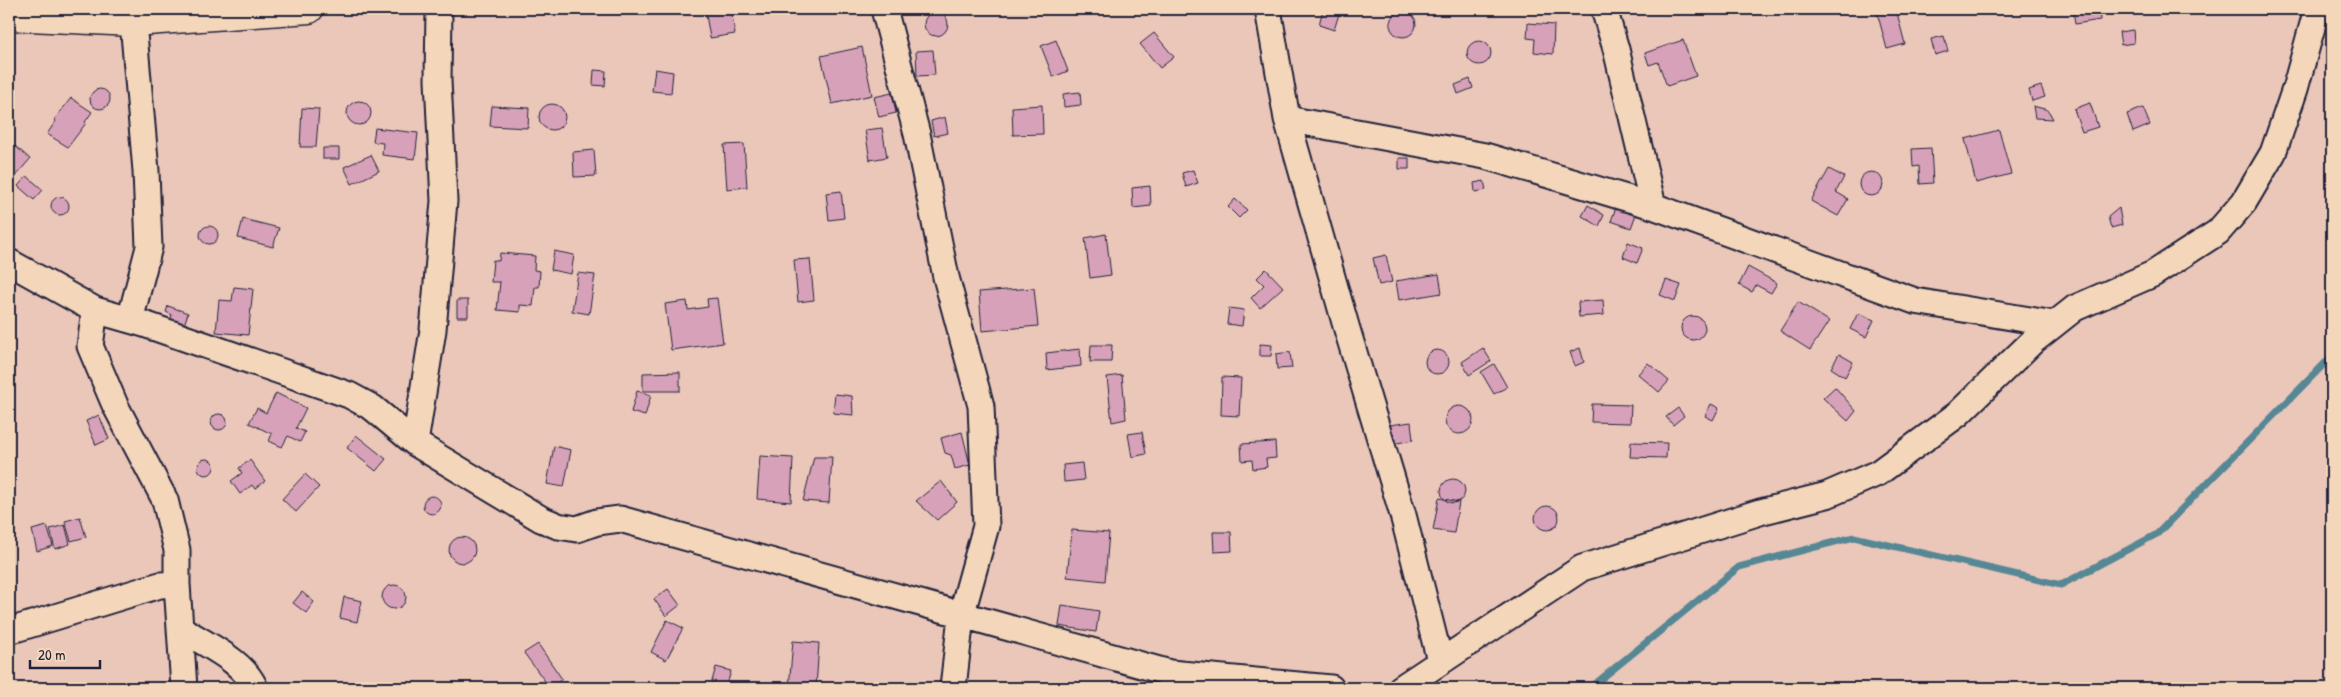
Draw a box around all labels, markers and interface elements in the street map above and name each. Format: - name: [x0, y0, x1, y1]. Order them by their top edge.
- scale bar: [30, 637, 100, 669]
- text: 20 m: [38, 644, 65, 665]

